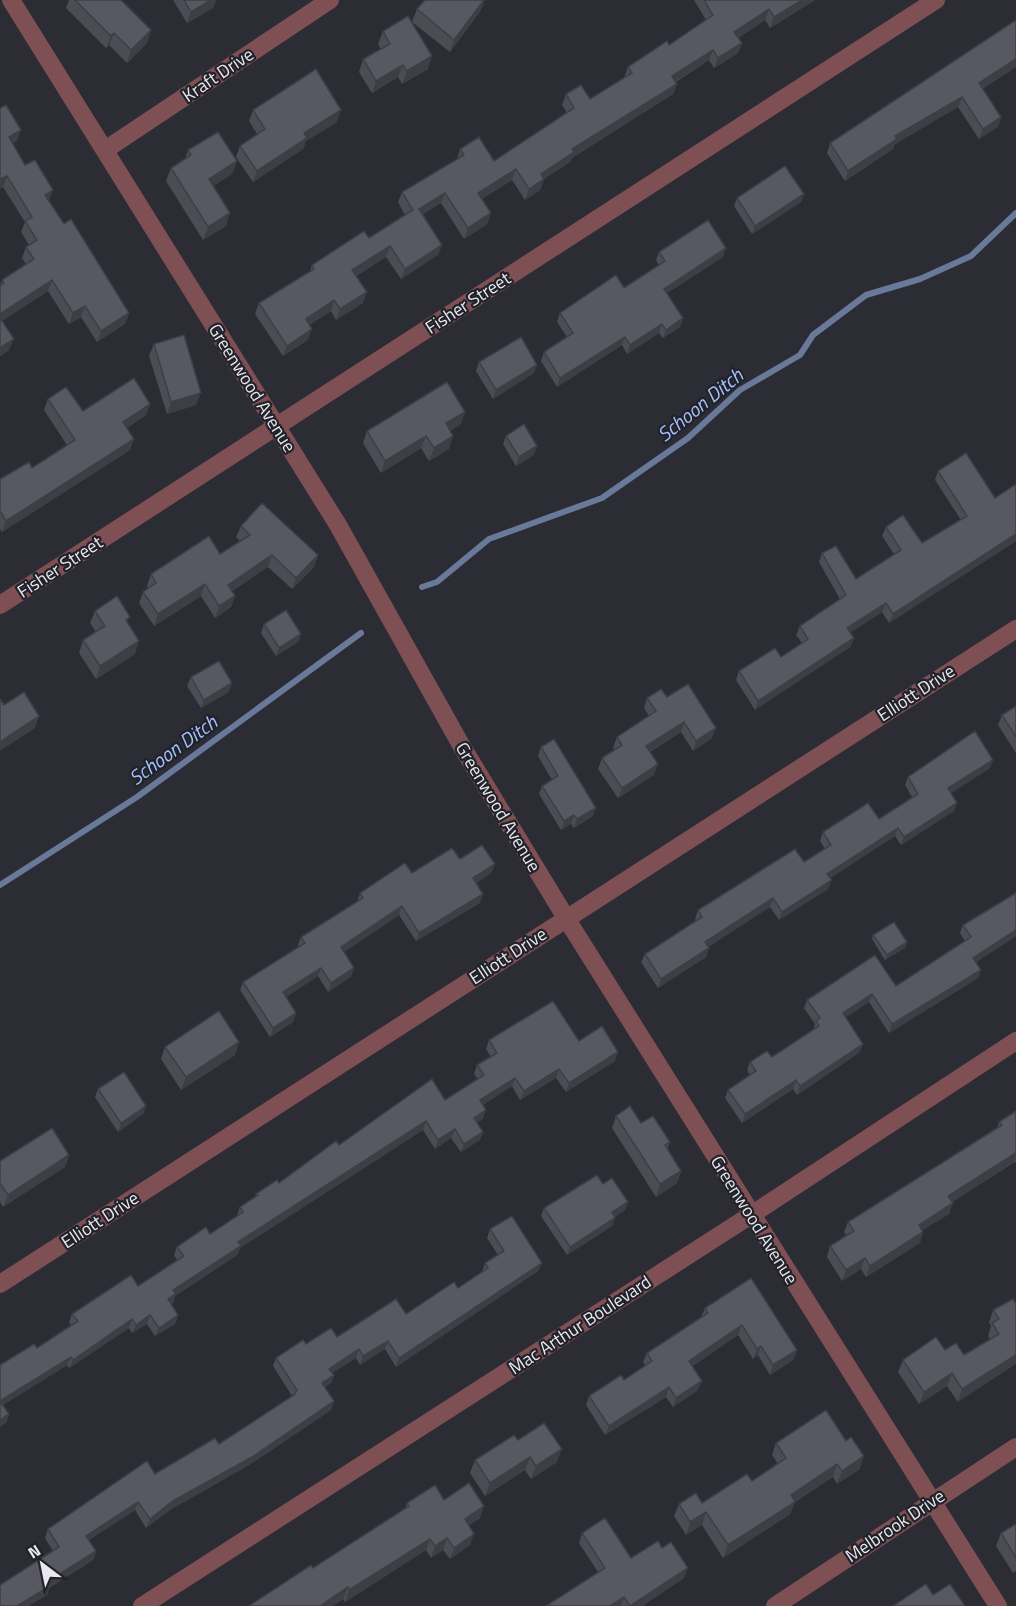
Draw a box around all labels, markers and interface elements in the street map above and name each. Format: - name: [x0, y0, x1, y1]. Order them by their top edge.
- street label: Kraft Drive: [177, 41, 259, 108]
- street label: Fisher Street: [420, 264, 516, 340]
- street label: Greenwood Avenue: [202, 318, 303, 457]
- water label: Schoon Ditch: [650, 360, 750, 449]
- street label: Fisher Street: [12, 528, 108, 604]
- street label: Elliott Drive: [872, 657, 960, 728]
- water label: Schoon Ditch: [122, 706, 224, 792]
- street label: Greenwood Avenue: [449, 737, 548, 877]
- street label: Elliott Drive: [464, 920, 552, 991]
- street label: Greenwood Avenue: [704, 1150, 805, 1289]
- street label: Elliott Drive: [56, 1184, 144, 1255]
- street label: Mac Arthur Boulevard: [503, 1268, 656, 1381]
- street label: Melbrook Drive: [840, 1482, 950, 1569]
- north arrow: [12, 1534, 72, 1594]
- text: N: [23, 1538, 45, 1564]

